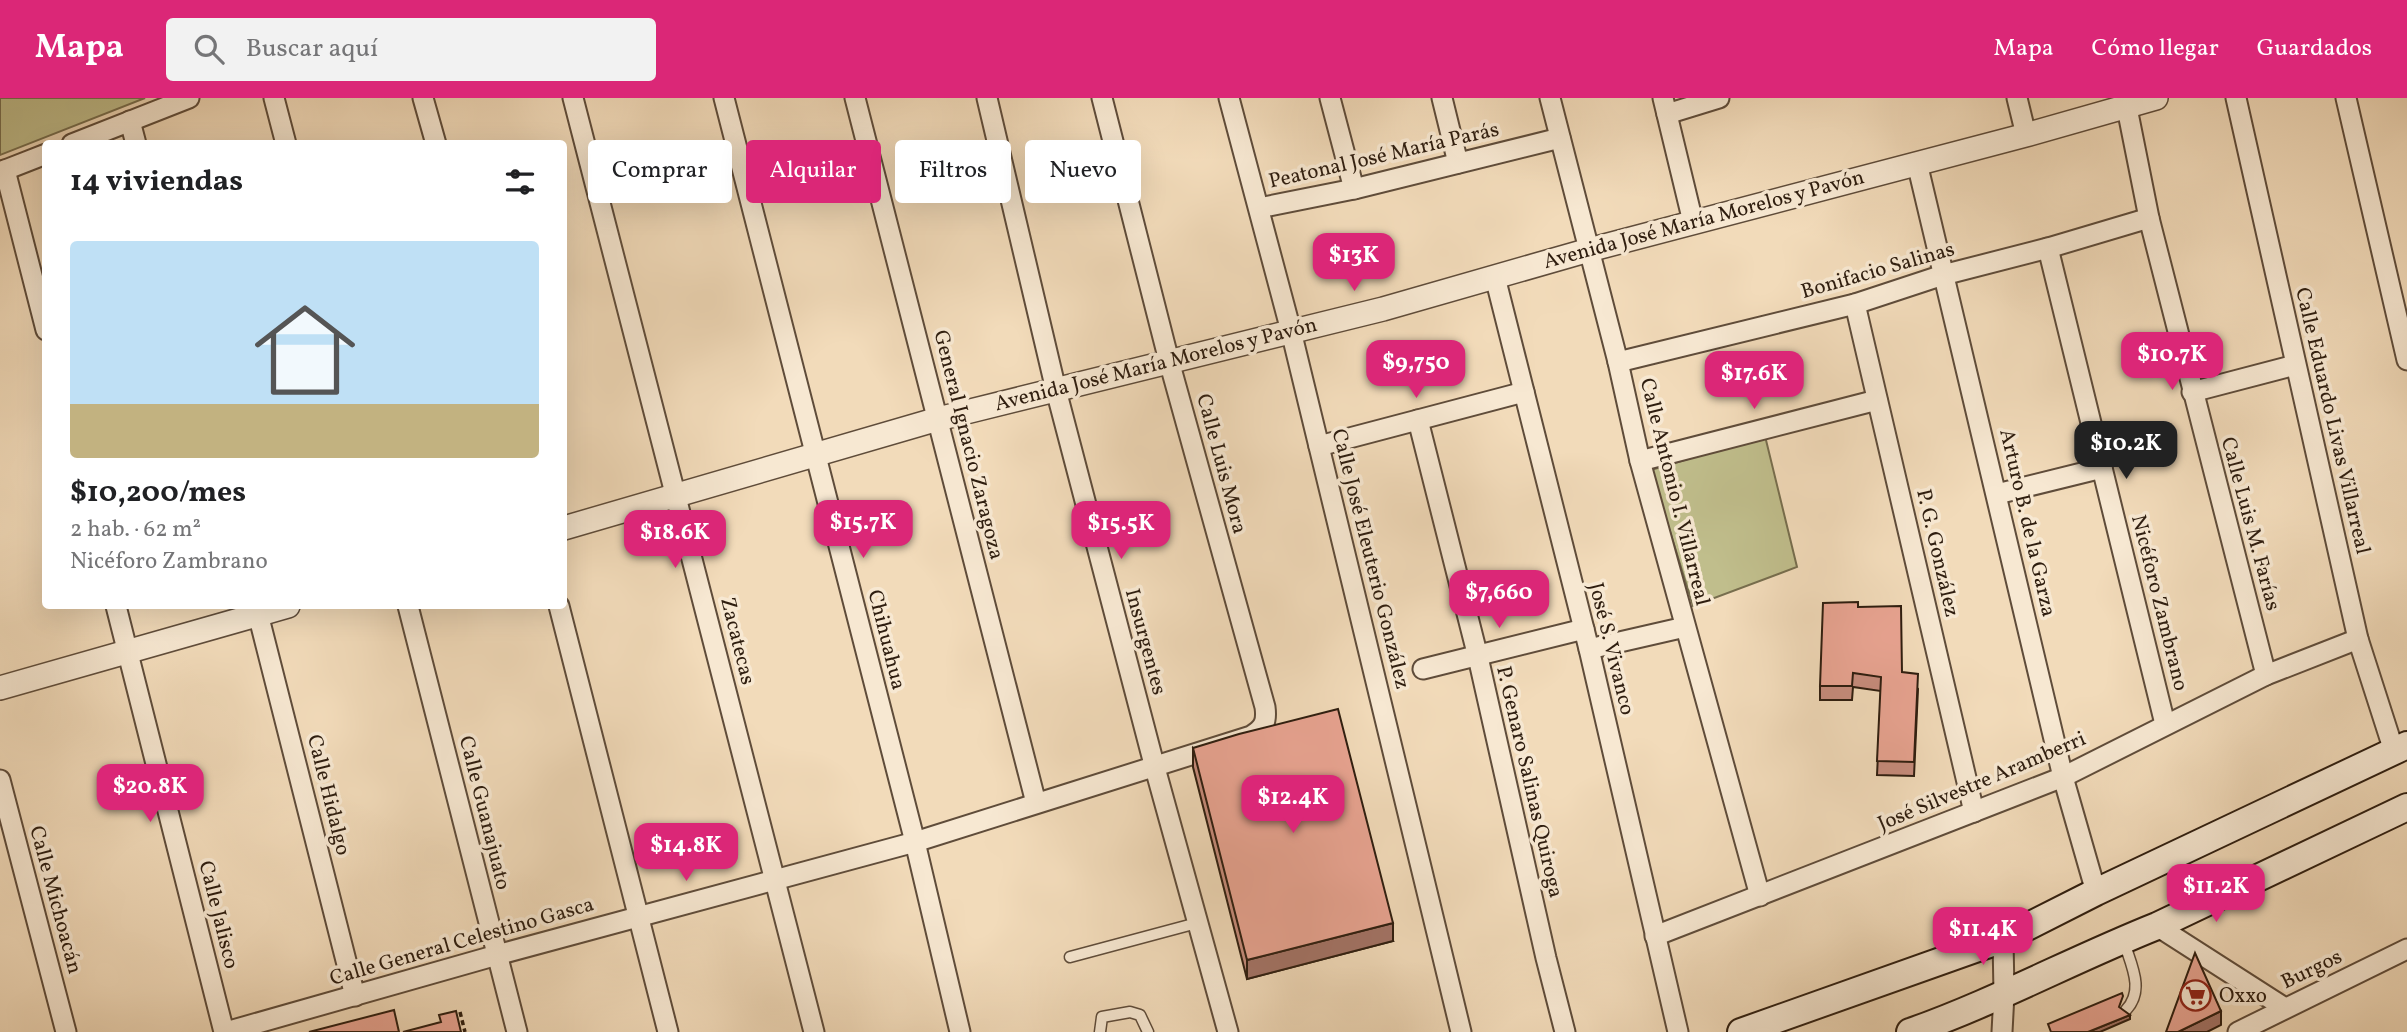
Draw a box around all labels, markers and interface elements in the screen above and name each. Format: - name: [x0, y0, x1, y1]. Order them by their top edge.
- search box: [166, 18, 656, 81]
- text: Mapa: [35, 26, 124, 72]
- icon: search: [190, 30, 228, 68]
- text: Buscar aquí: [246, 31, 378, 67]
- text: Mapa: [1994, 32, 2054, 66]
- text: Cómo llegar: [2092, 32, 2219, 66]
- text: Guardados: [2257, 32, 2372, 66]
- street label: Peatonal José María Parás: [1266, 115, 1502, 197]
- chip: Comprar: [588, 140, 732, 203]
- chip: Alquilar: [746, 140, 881, 203]
- chip: Filtros: [895, 140, 1011, 203]
- chip: Nuevo: [1025, 140, 1141, 203]
- text: 14 viviendas: [70, 161, 243, 203]
- icon: filters: [501, 163, 539, 201]
- street label: Avenida José María Morelos y Pavón: [1540, 163, 1868, 277]
- pin: $13K: [1313, 234, 1395, 293]
- street label: Bonifacio Salinas: [1798, 235, 1958, 307]
- text: $13K: [1329, 240, 1379, 272]
- street label: Calle Eduardo Livas Villarreal: [2287, 285, 2377, 557]
- icon: home: [242, 287, 368, 413]
- street label: Avenida José María Morelos y Pavón: [992, 311, 1320, 419]
- street label: General Ignacio Zaragoza: [925, 327, 1011, 563]
- pin: $10.7K: [2115, 332, 2229, 392]
- text: $10.7K: [2137, 339, 2207, 371]
- pin: $9,750: [1359, 341, 1473, 400]
- text: $9,750: [1382, 347, 1450, 379]
- pin: $17.6K: [1697, 352, 1811, 411]
- text: $17.6K: [1721, 358, 1787, 390]
- street label: Calle Antonio I. Villarreal: [1632, 375, 1716, 609]
- street label: Calle Luis Mora: [1188, 391, 1254, 537]
- pin: $10.2K: [2069, 422, 2183, 481]
- street label: Calle José Eleuterio González: [1324, 426, 1416, 692]
- street label: Arturo B. de la Garza: [1991, 426, 2063, 620]
- text: $10.2K: [2090, 428, 2162, 460]
- street label: Calle Luis M. Farías: [2213, 434, 2287, 614]
- text: $10,200/mes: [70, 472, 246, 514]
- street label: P. G. González: [1908, 486, 1966, 620]
- pin: $15.7K: [806, 500, 920, 560]
- pin: $15.5K: [1064, 502, 1178, 561]
- text: $15.7K: [830, 507, 896, 539]
- text: $15.5K: [1087, 508, 1155, 540]
- pin: $18.6K: [618, 510, 732, 570]
- street label: Nicéforo Zambrano: [2123, 512, 2195, 694]
- text: 2 hab. · 62 m²: [70, 514, 201, 546]
- text: $18.6K: [640, 517, 710, 549]
- text: Nicéforo Zambrano: [70, 546, 268, 578]
- pin: $7,660: [1442, 570, 1556, 630]
- text: $7,660: [1465, 577, 1533, 609]
- street label: José S. Vivanco: [1581, 580, 1641, 718]
- street label: Insurgentes: [1117, 586, 1173, 698]
- street label: Chihuahua: [860, 587, 912, 693]
- street label: Zacatecas: [712, 594, 762, 688]
- street label: P. Genaro Salinas Quiroga: [1488, 663, 1570, 901]
- street label: José Silvestre Aramberri: [1873, 725, 2091, 839]
- street label: Calle Hidalgo: [299, 732, 357, 858]
- street label: Calle Guanajuato: [451, 733, 517, 893]
- pin: $20.8K: [93, 764, 207, 824]
- text: $20.8K: [113, 771, 187, 803]
- pin: $12.4K: [1236, 776, 1350, 835]
- text: $12.4K: [1257, 782, 1329, 814]
- street label: Calle Michoacán: [21, 823, 89, 977]
- pin: $14.8K: [629, 824, 743, 883]
- text: $14.8K: [650, 830, 722, 862]
- street label: Calle Jalisco: [191, 858, 245, 972]
- pin: $11.2K: [2159, 864, 2273, 924]
- text: $11.2K: [2183, 871, 2249, 903]
- street label: Calle General Celestino Gasca: [327, 890, 597, 994]
- pin: $11.4K: [1926, 908, 2040, 967]
- text: $11.4K: [1949, 914, 2017, 946]
- street label: Burgos: [2277, 943, 2347, 997]
- supermarket icon: Oxxo: [2179, 979, 2213, 1013]
- place label: Oxxo: [2219, 982, 2267, 1011]

